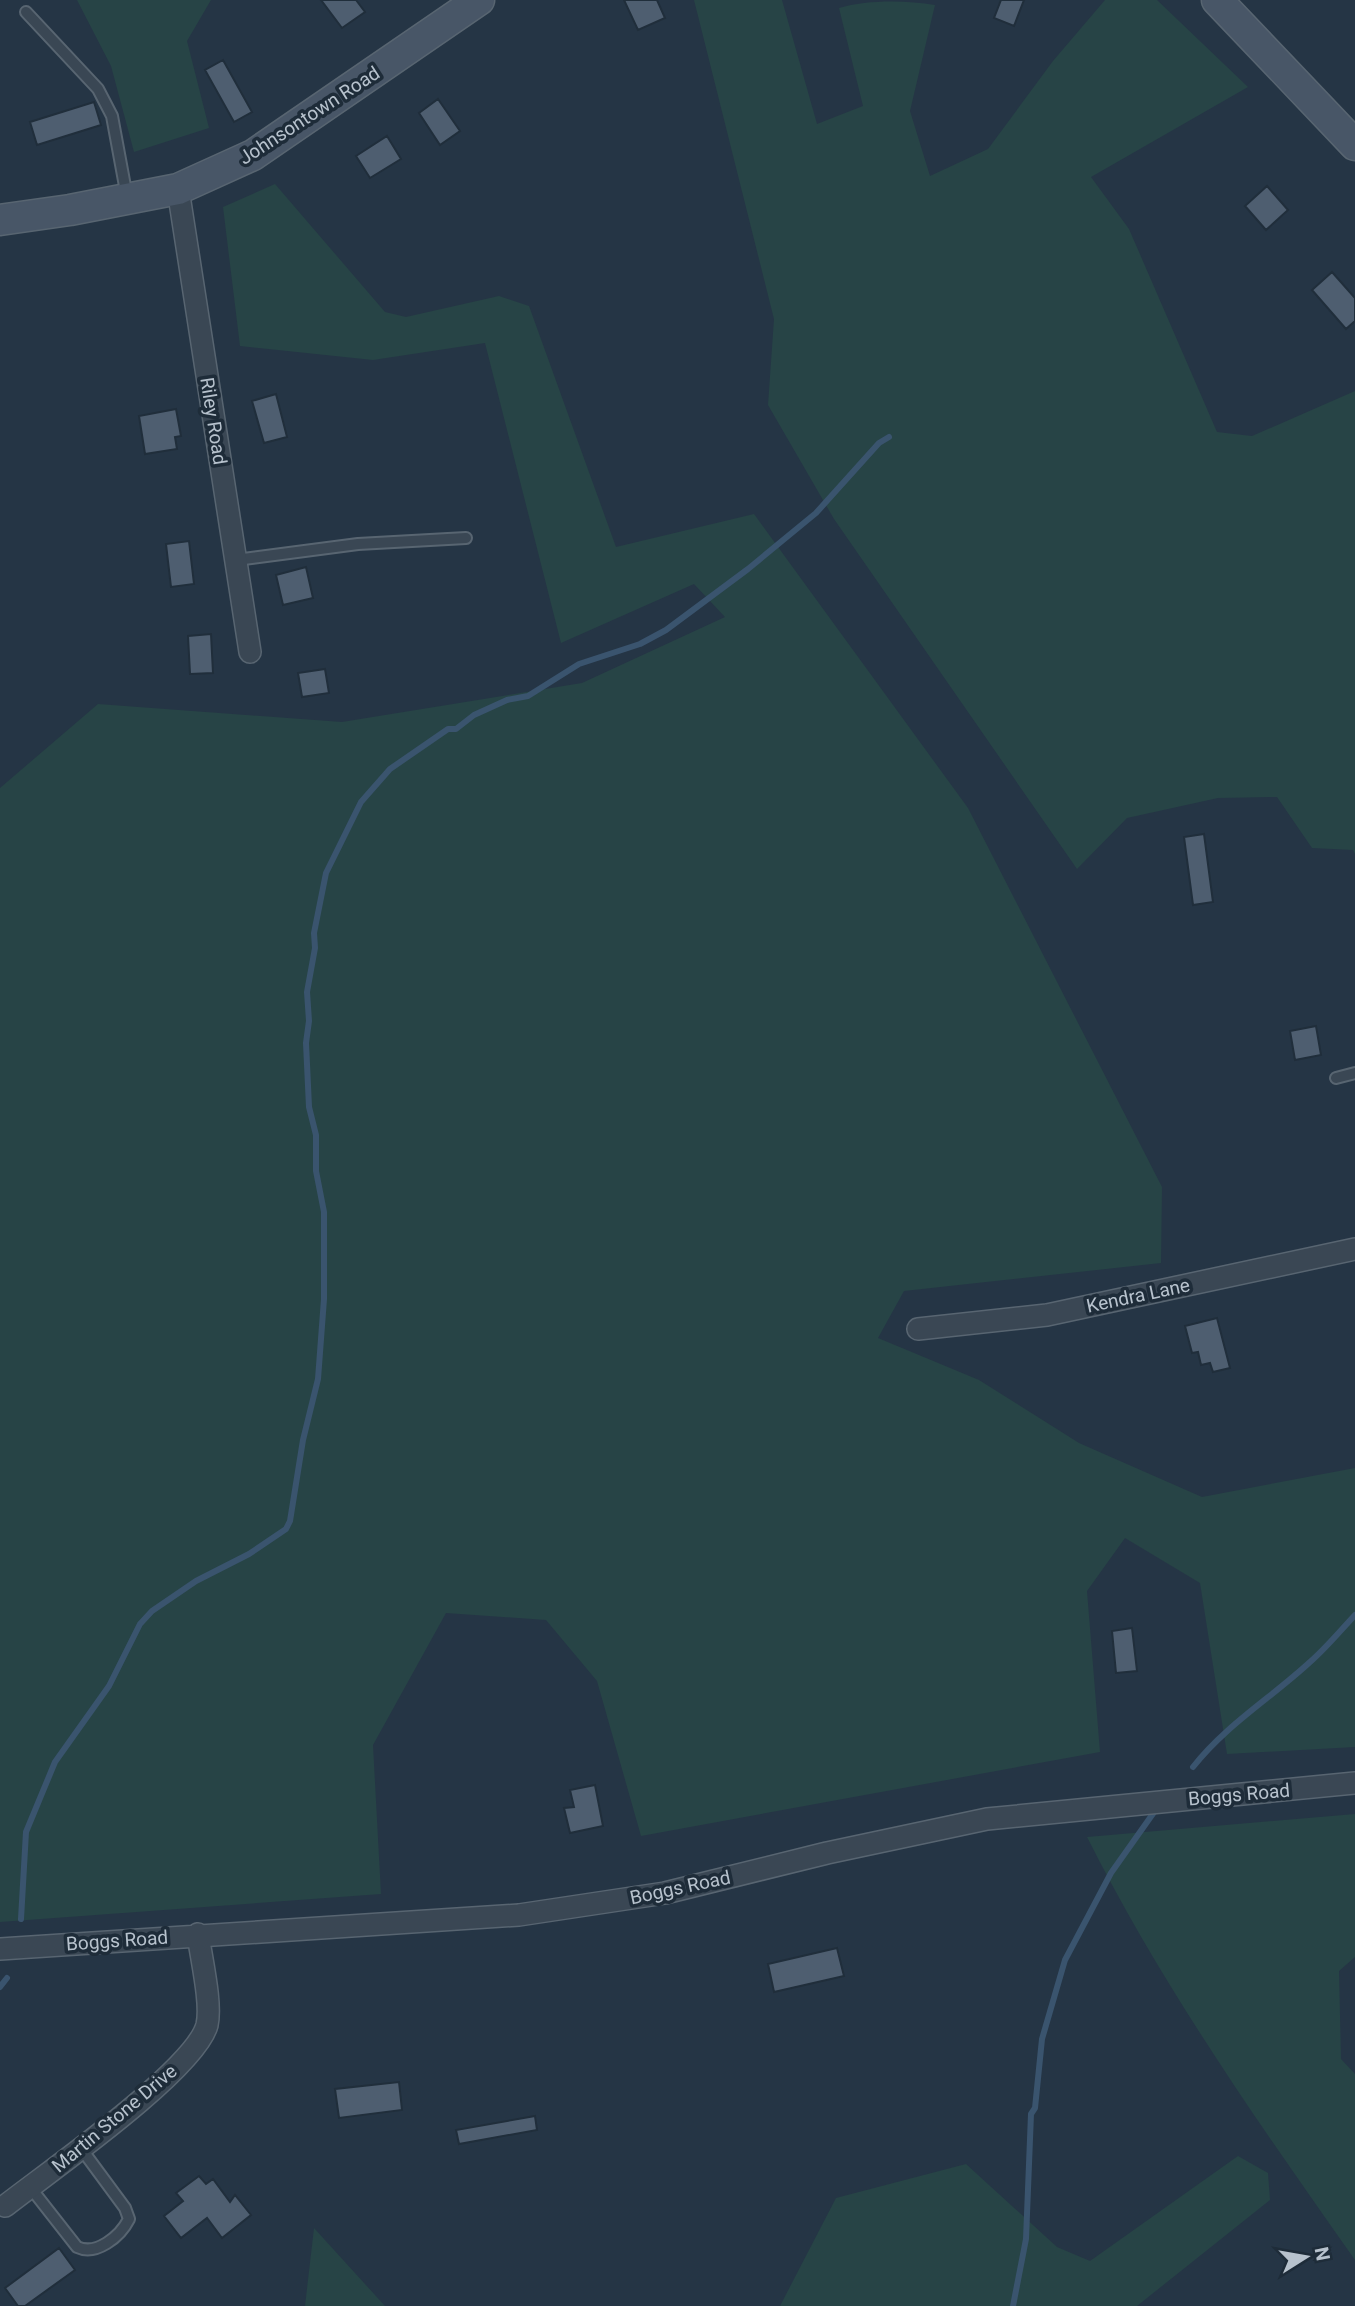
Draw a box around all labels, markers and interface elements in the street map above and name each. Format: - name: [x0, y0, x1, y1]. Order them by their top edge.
- street label: Johnsontown Road: [235, 61, 384, 170]
- street label: Riley Road: [195, 376, 232, 466]
- street label: Kendra Lane: [1084, 1273, 1192, 1318]
- street label: Boggs Road: [1187, 1779, 1291, 1810]
- street label: Boggs Road: [628, 1866, 732, 1909]
- street label: Boggs Road: [65, 1925, 169, 1956]
- street label: Martin Stone Drive: [47, 2059, 181, 2177]
- north arrow: [1271, 2222, 1341, 2292]
- text: N: [1310, 2245, 1335, 2263]

